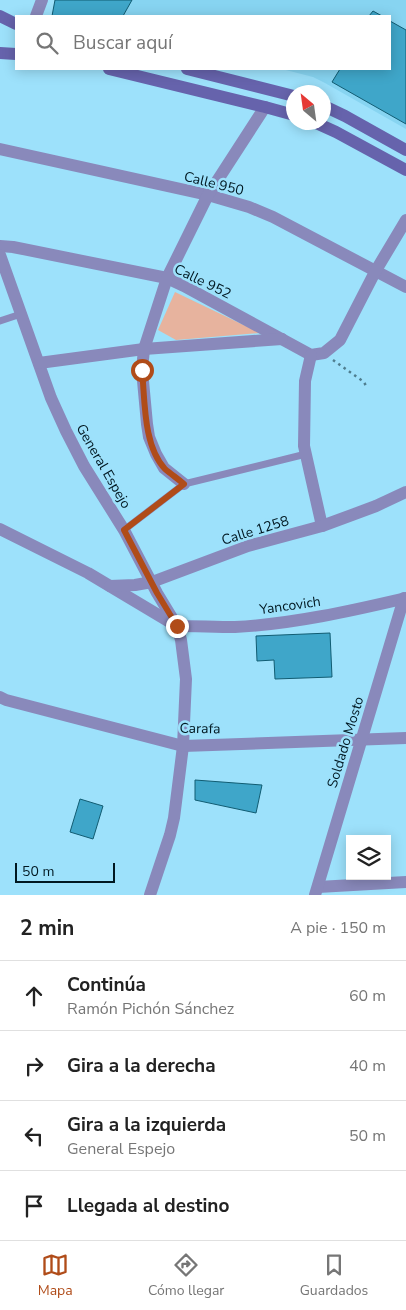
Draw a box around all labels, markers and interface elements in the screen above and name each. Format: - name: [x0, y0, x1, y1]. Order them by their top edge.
- search box: [15, 15, 391, 70]
- icon: search: [33, 29, 61, 57]
- text: Buscar aquí: [73, 30, 172, 56]
- north arrow: [286, 85, 331, 130]
- street label: Calle 950: [182, 167, 246, 200]
- street label: Calle 952: [171, 260, 234, 303]
- route start: [131, 359, 154, 382]
- street label: General Espejo: [72, 421, 136, 512]
- street label: Calle 1258: [219, 511, 291, 550]
- street label: Yancovich: [257, 592, 322, 619]
- route end: [166, 615, 189, 638]
- street label: Soldado Mosto: [323, 694, 368, 790]
- street label: Carafa: [179, 719, 221, 738]
- map controls: [346, 835, 391, 880]
- button: layers: [346, 835, 391, 880]
- scale bar: [15, 860, 115, 883]
- text: 50 m: [22, 862, 54, 881]
- text: 2 min: [20, 914, 74, 942]
- text: A pie · 150 m: [290, 917, 386, 939]
- text: Continúa: [67, 972, 146, 998]
- icon: ahead: [20, 982, 48, 1010]
- text: 60 m: [349, 985, 386, 1007]
- text: Ramón Pichón Sánchez: [67, 998, 234, 1020]
- icon: right: [20, 1052, 48, 1080]
- text: Gira a la derecha: [67, 1053, 216, 1079]
- text: 40 m: [349, 1055, 386, 1077]
- text: Gira a la izquierda: [67, 1112, 226, 1138]
- icon: left: [20, 1122, 48, 1150]
- text: 50 m: [349, 1125, 386, 1147]
- text: General Espejo: [67, 1138, 175, 1160]
- icon: arrive: [20, 1192, 48, 1220]
- text: Llegada al destino: [67, 1193, 229, 1219]
- tab: Mapa: [38, 1251, 73, 1300]
- tab: Cómo llegar: [148, 1251, 224, 1300]
- tab: Guardados: [300, 1251, 368, 1300]

